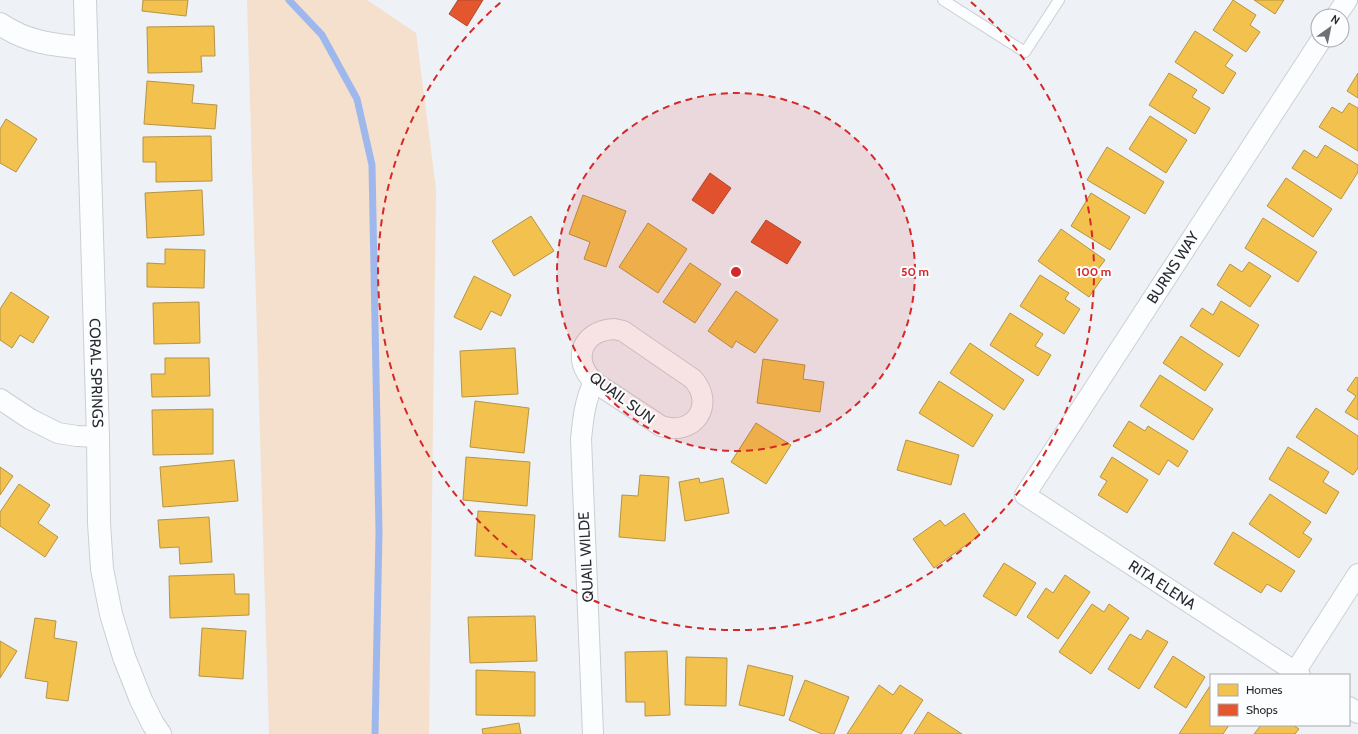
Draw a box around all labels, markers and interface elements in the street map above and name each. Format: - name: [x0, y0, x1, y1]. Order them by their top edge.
- north arrow: [1310, 8, 1350, 48]
- text: N: [1328, 12, 1343, 28]
- street label: BURNS WAY: [1143, 228, 1203, 307]
- text: 50 m: [901, 264, 929, 279]
- text: 100 m: [1077, 264, 1111, 279]
- centre of rings: [729, 265, 743, 279]
- street label: CORAL SPRINGS: [85, 318, 107, 428]
- street label: QUAIL SUN: [586, 368, 658, 428]
- street label: QUAIL WILDE: [575, 511, 597, 603]
- street label: RITA ELENA: [1125, 557, 1200, 614]
- legend: [1210, 674, 1350, 726]
- text: Homes: [1246, 682, 1283, 697]
- text: Shops: [1246, 702, 1278, 717]

